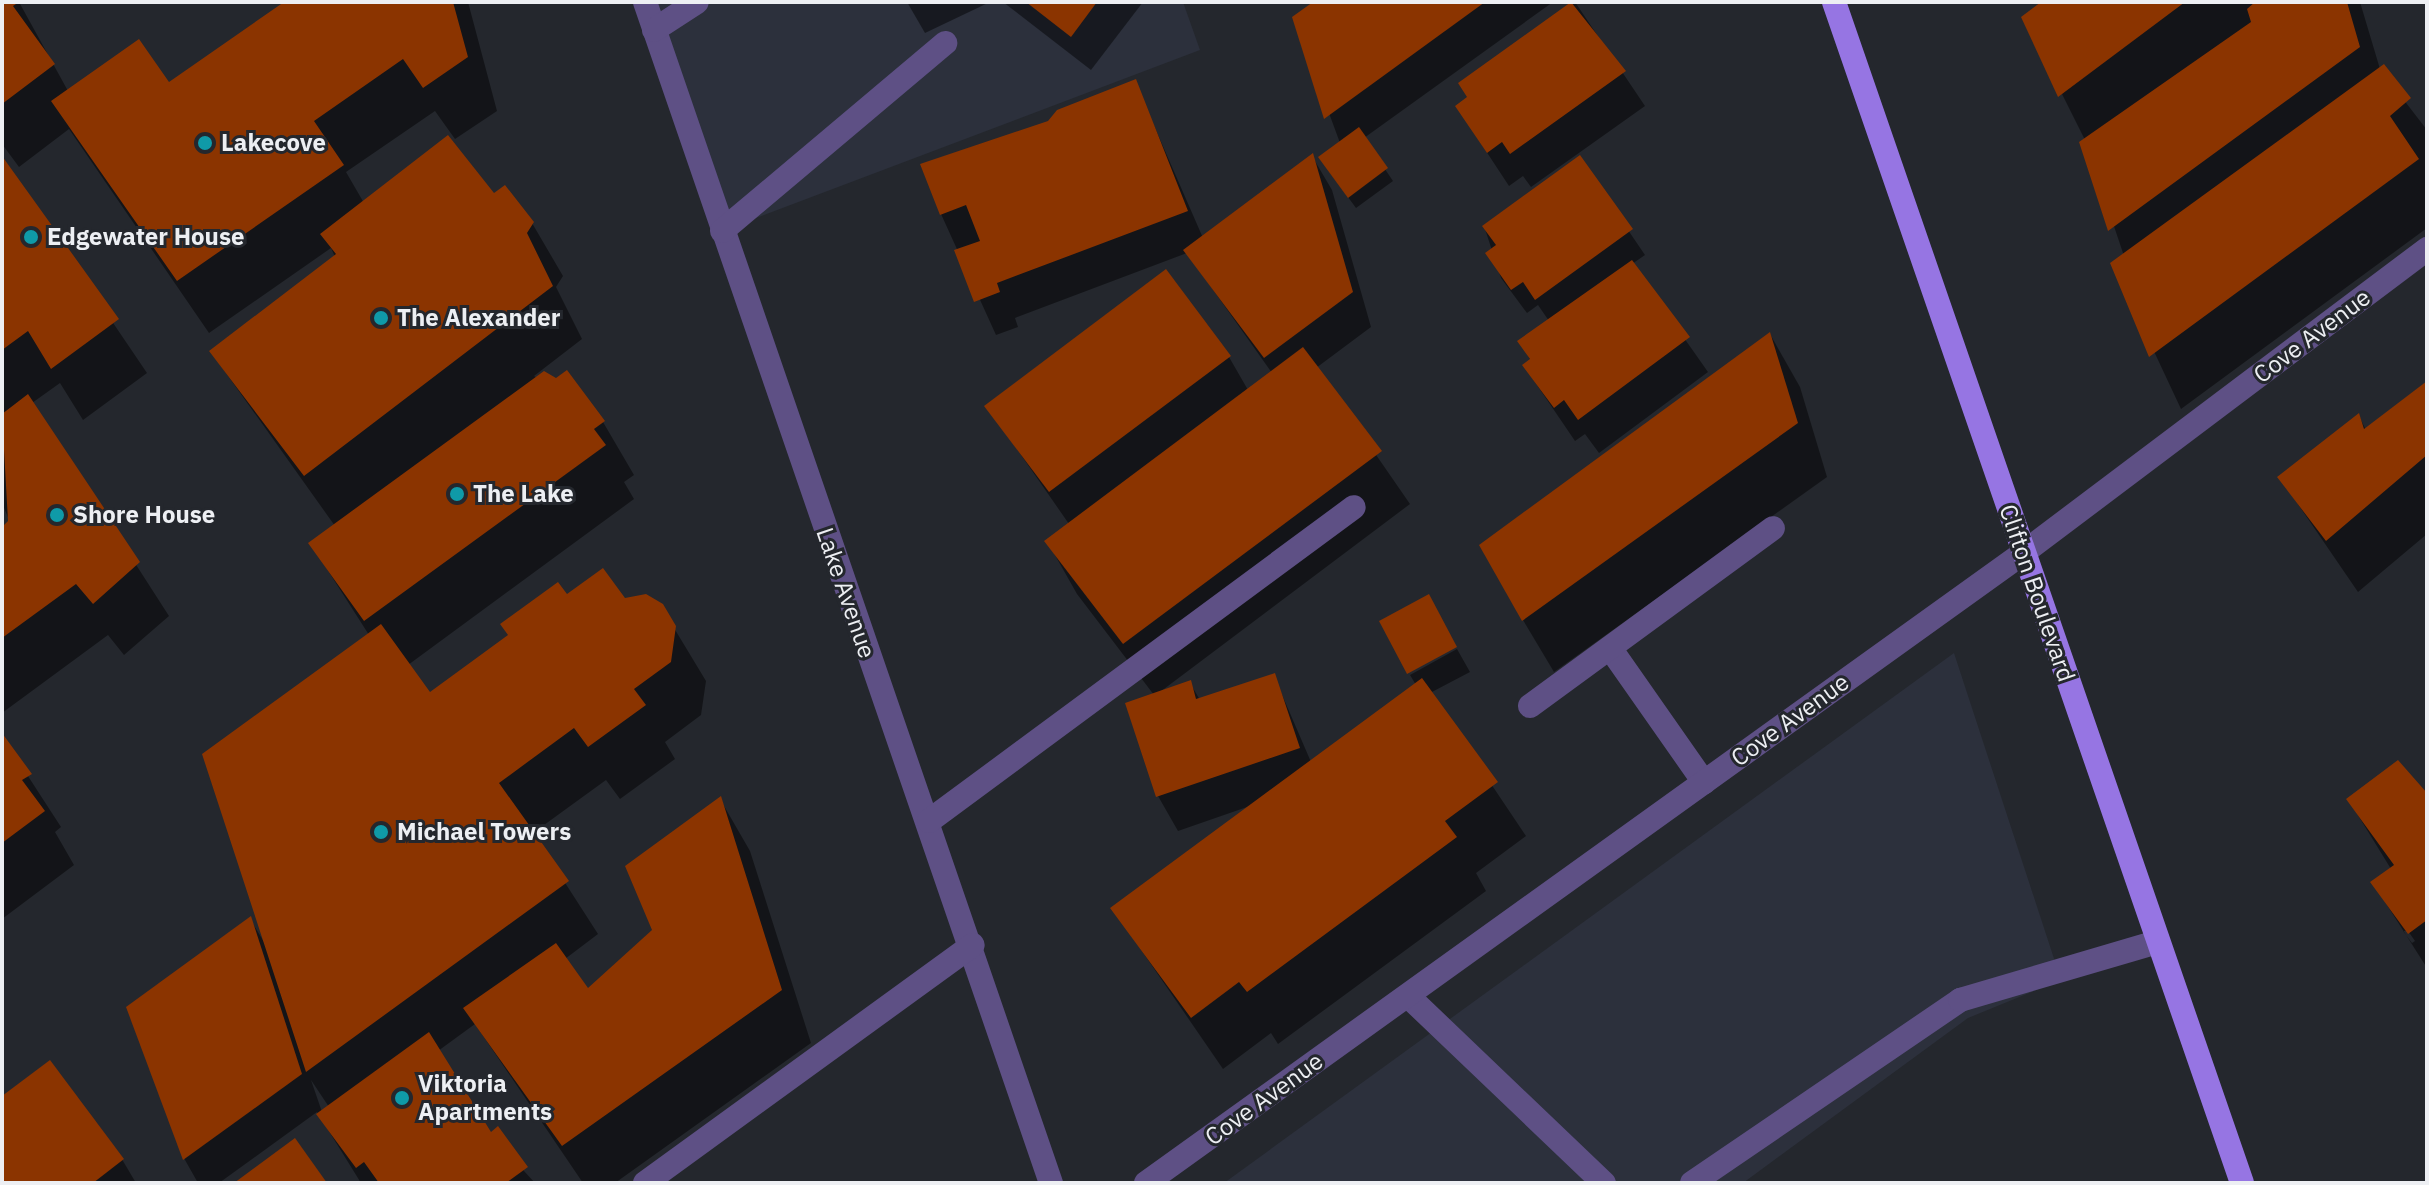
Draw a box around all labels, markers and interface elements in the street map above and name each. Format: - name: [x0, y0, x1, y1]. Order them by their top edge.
- place label: Lakecove: [221, 129, 326, 157]
- marker: Lakecove: [196, 134, 214, 152]
- place label: Edgewater House: [47, 223, 244, 251]
- marker: Edgewater House: [22, 228, 40, 246]
- street label: Cove Avenue: [2248, 283, 2376, 389]
- place label: The Alexander: [397, 304, 560, 332]
- marker: The Alexander: [372, 309, 390, 327]
- place label: The Lake: [473, 480, 574, 508]
- marker: The Lake: [448, 485, 466, 503]
- place label: Shore House: [73, 501, 215, 529]
- street label: Clifton Boulevard: [1993, 501, 2081, 685]
- marker: Shore House: [48, 506, 66, 524]
- street label: Lake Avenue: [810, 524, 882, 662]
- street label: Cove Avenue: [1725, 668, 1855, 772]
- place label: Michael Towers: [397, 818, 571, 846]
- marker: Michael Towers: [372, 823, 390, 841]
- street label: Cove Avenue: [1199, 1047, 1329, 1151]
- place label: Viktoria Apartments: [418, 1070, 552, 1126]
- marker: Viktoria Apartments: [393, 1089, 411, 1107]

